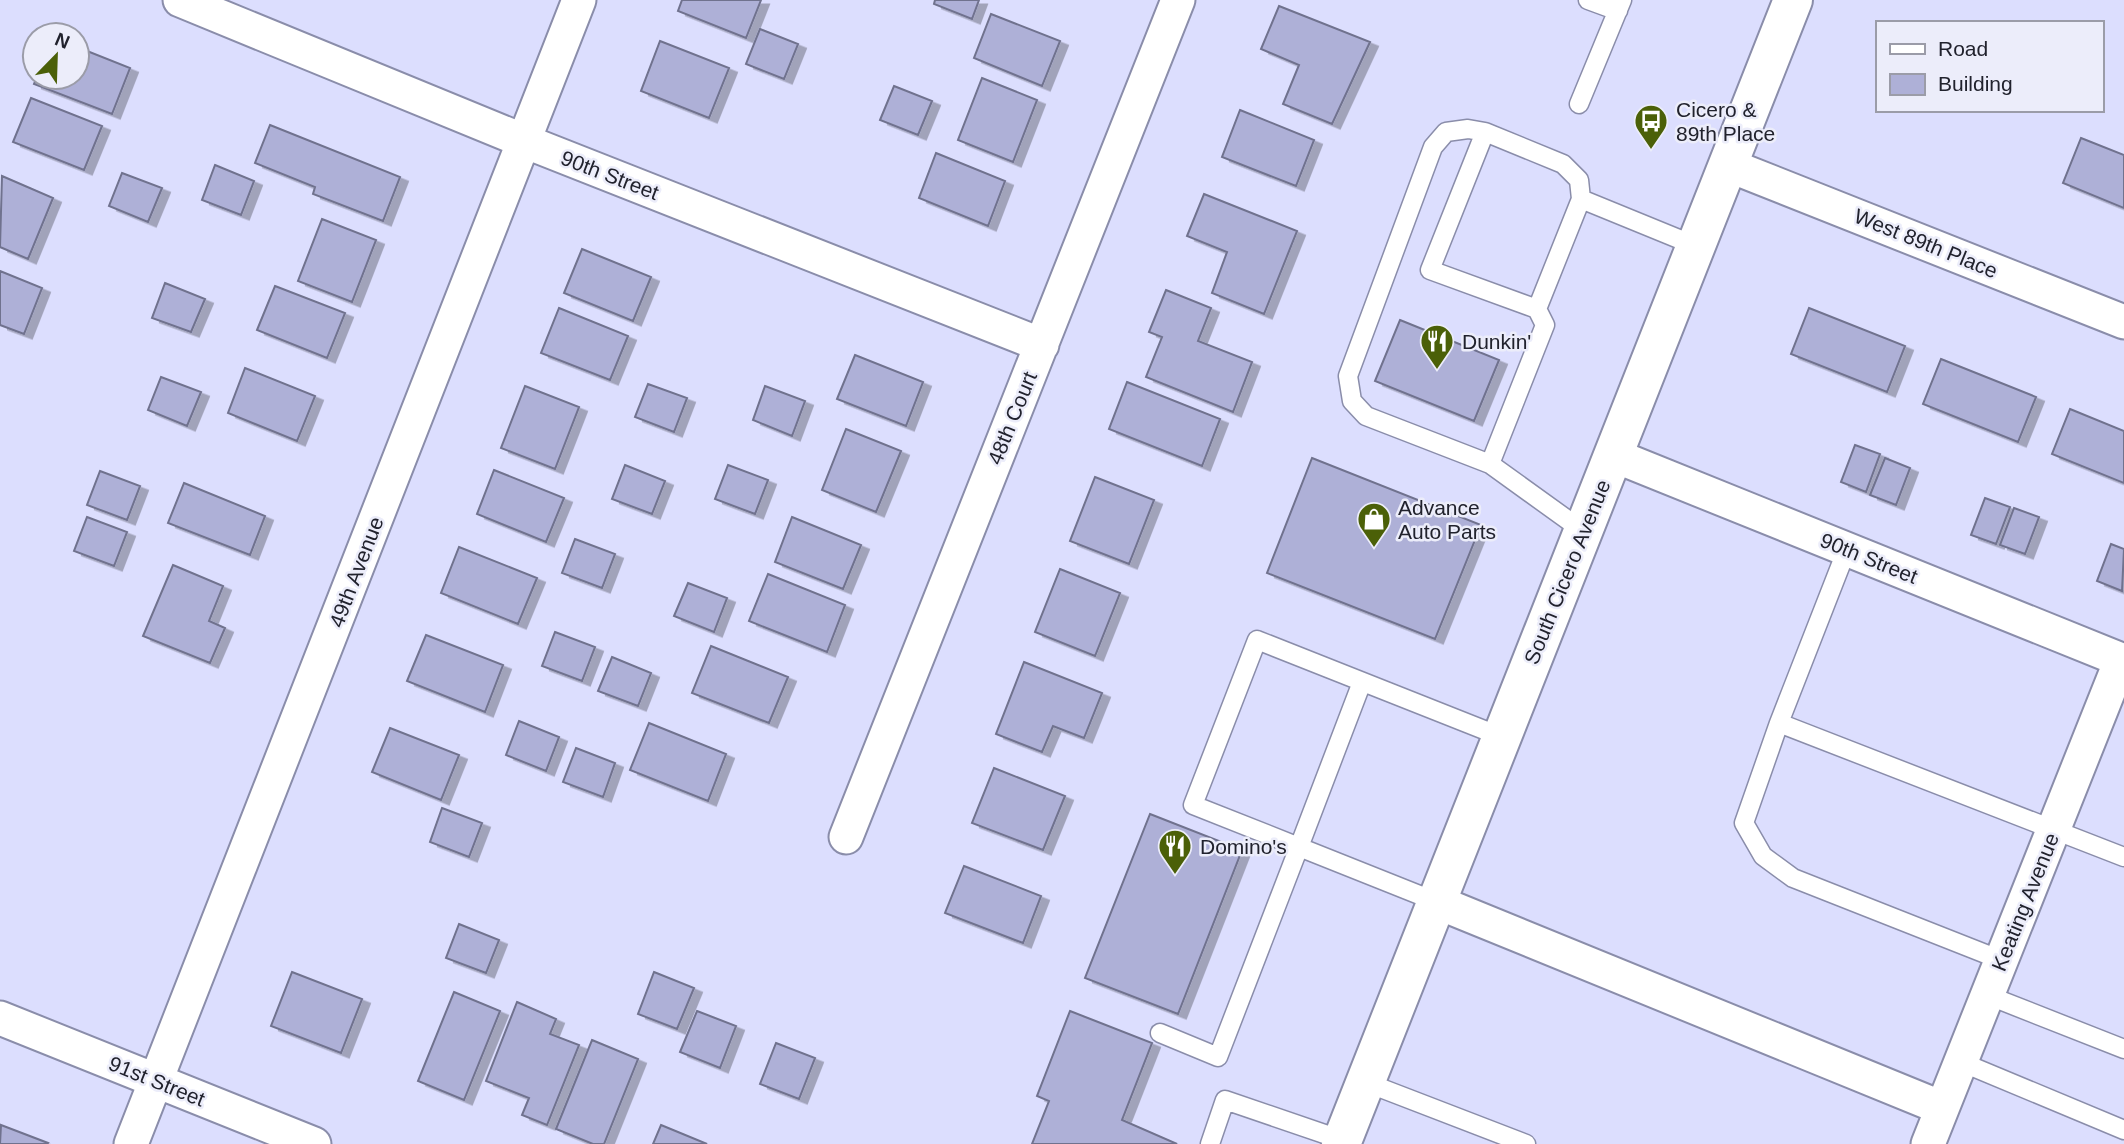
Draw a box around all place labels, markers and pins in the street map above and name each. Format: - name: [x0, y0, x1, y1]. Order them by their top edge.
- place label: Cicero & 89th Place: [1676, 98, 1775, 145]
- bus stop icon: Cicero & 89th Place: [1632, 102, 1670, 151]
- restaurant icon: Dunkin': [1418, 322, 1456, 371]
- place label: Dunkin': [1462, 330, 1531, 353]
- place label: Advance Auto Parts: [1398, 496, 1496, 543]
- shop icon: Advance Auto Parts: [1355, 500, 1393, 549]
- restaurant icon: Domino's: [1156, 827, 1194, 876]
- place label: Domino's: [1200, 835, 1287, 858]

